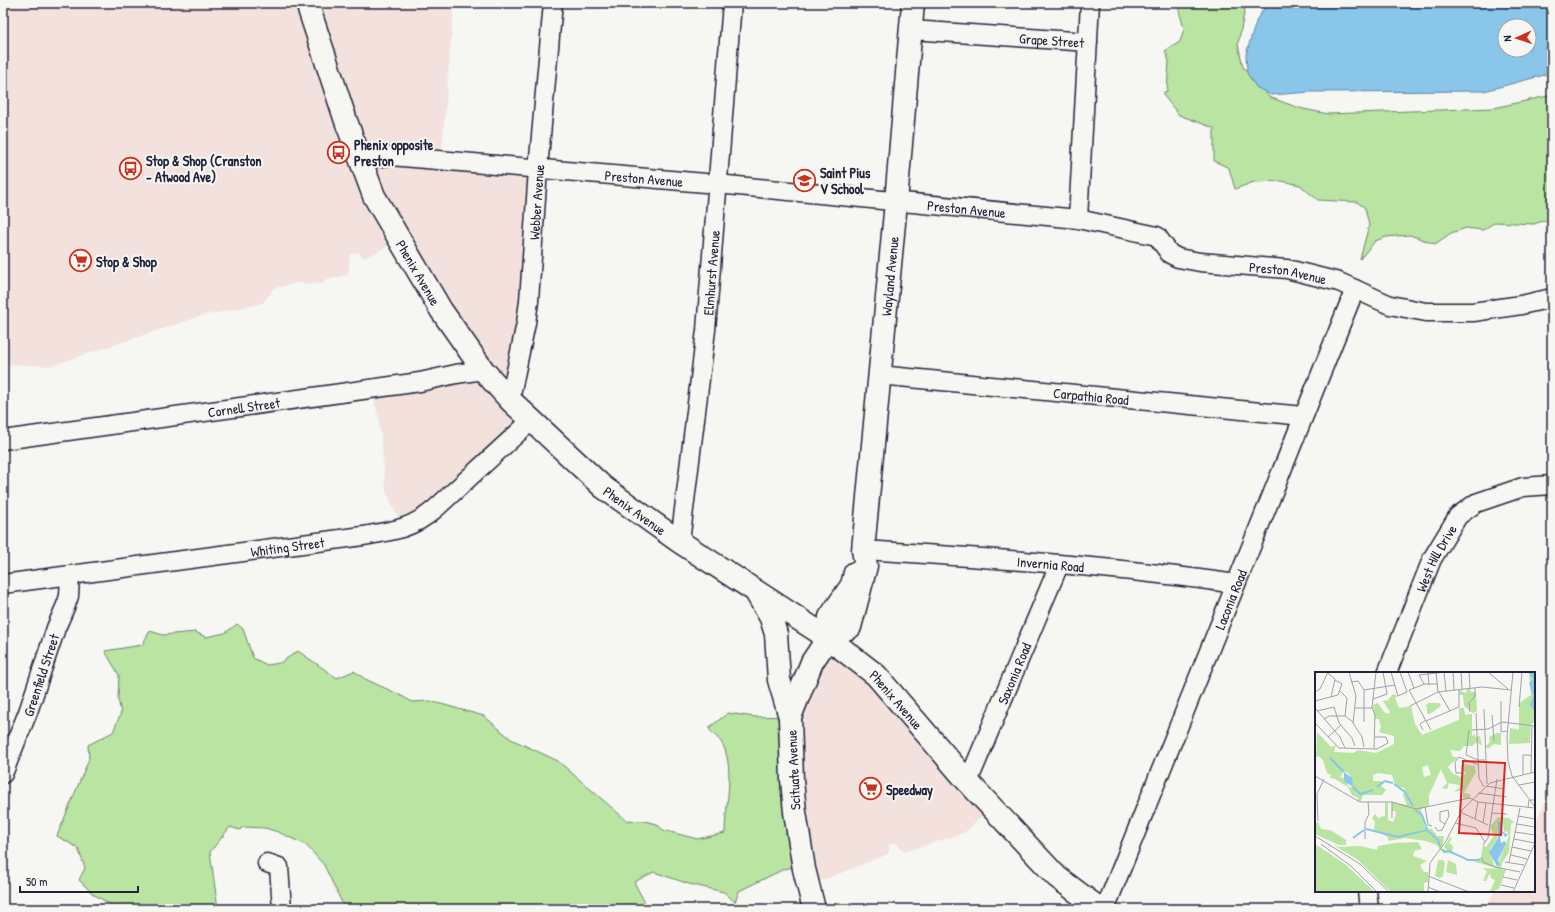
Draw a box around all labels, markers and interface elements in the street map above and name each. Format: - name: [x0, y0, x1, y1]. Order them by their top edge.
- north arrow: [1497, 18, 1537, 58]
- street label: Grape Street: [1019, 28, 1085, 51]
- text: N: [1500, 35, 1514, 42]
- place label: Phenix opposite Preston: [354, 135, 434, 170]
- bus stop icon: Phenix opposite Preston: [326, 139, 352, 165]
- place label: Stop & Shop (Cranston - Atwood Ave): [146, 151, 262, 186]
- bus stop icon: Stop & Shop (Cranston - Atwood Ave): [118, 155, 144, 181]
- street label: Webber Avenue: [524, 163, 548, 240]
- place label: Saint Pius V School: [820, 163, 871, 198]
- street label: Preston Avenue: [604, 165, 684, 191]
- school or university icon: Saint Pius V School: [792, 167, 818, 193]
- street label: Preston Avenue: [926, 195, 1007, 221]
- street label: Elmhurst Avenue: [698, 229, 723, 316]
- street label: Wayland Avenue: [876, 235, 902, 317]
- street label: Phenix Avenue: [392, 236, 446, 309]
- supermarket icon: Stop & Shop: [68, 248, 94, 274]
- place label: Stop & Shop: [96, 252, 158, 273]
- street label: Preston Avenue: [1248, 256, 1329, 288]
- street label: Carpathia Road: [1052, 382, 1130, 409]
- street label: Cornell Street: [206, 392, 281, 421]
- street label: Phenix Avenue: [600, 481, 671, 539]
- street label: West Hill Drive: [1411, 520, 1461, 594]
- street label: Whiting Street: [250, 532, 326, 560]
- street label: Invernia Road: [1016, 551, 1086, 576]
- street label: Laconia Road: [1209, 566, 1251, 632]
- street label: Greenfield Street: [18, 631, 63, 719]
- street label: Saxonia Road: [992, 639, 1035, 707]
- street label: Phenix Avenue: [867, 665, 928, 733]
- inset map: [1315, 672, 1535, 892]
- street label: Scituate Avenue: [781, 729, 805, 810]
- supermarket icon: Speedway: [858, 776, 884, 802]
- place label: Speedway: [886, 780, 933, 801]
- scale bar: [20, 868, 138, 894]
- text: 50 m: [26, 873, 47, 890]

